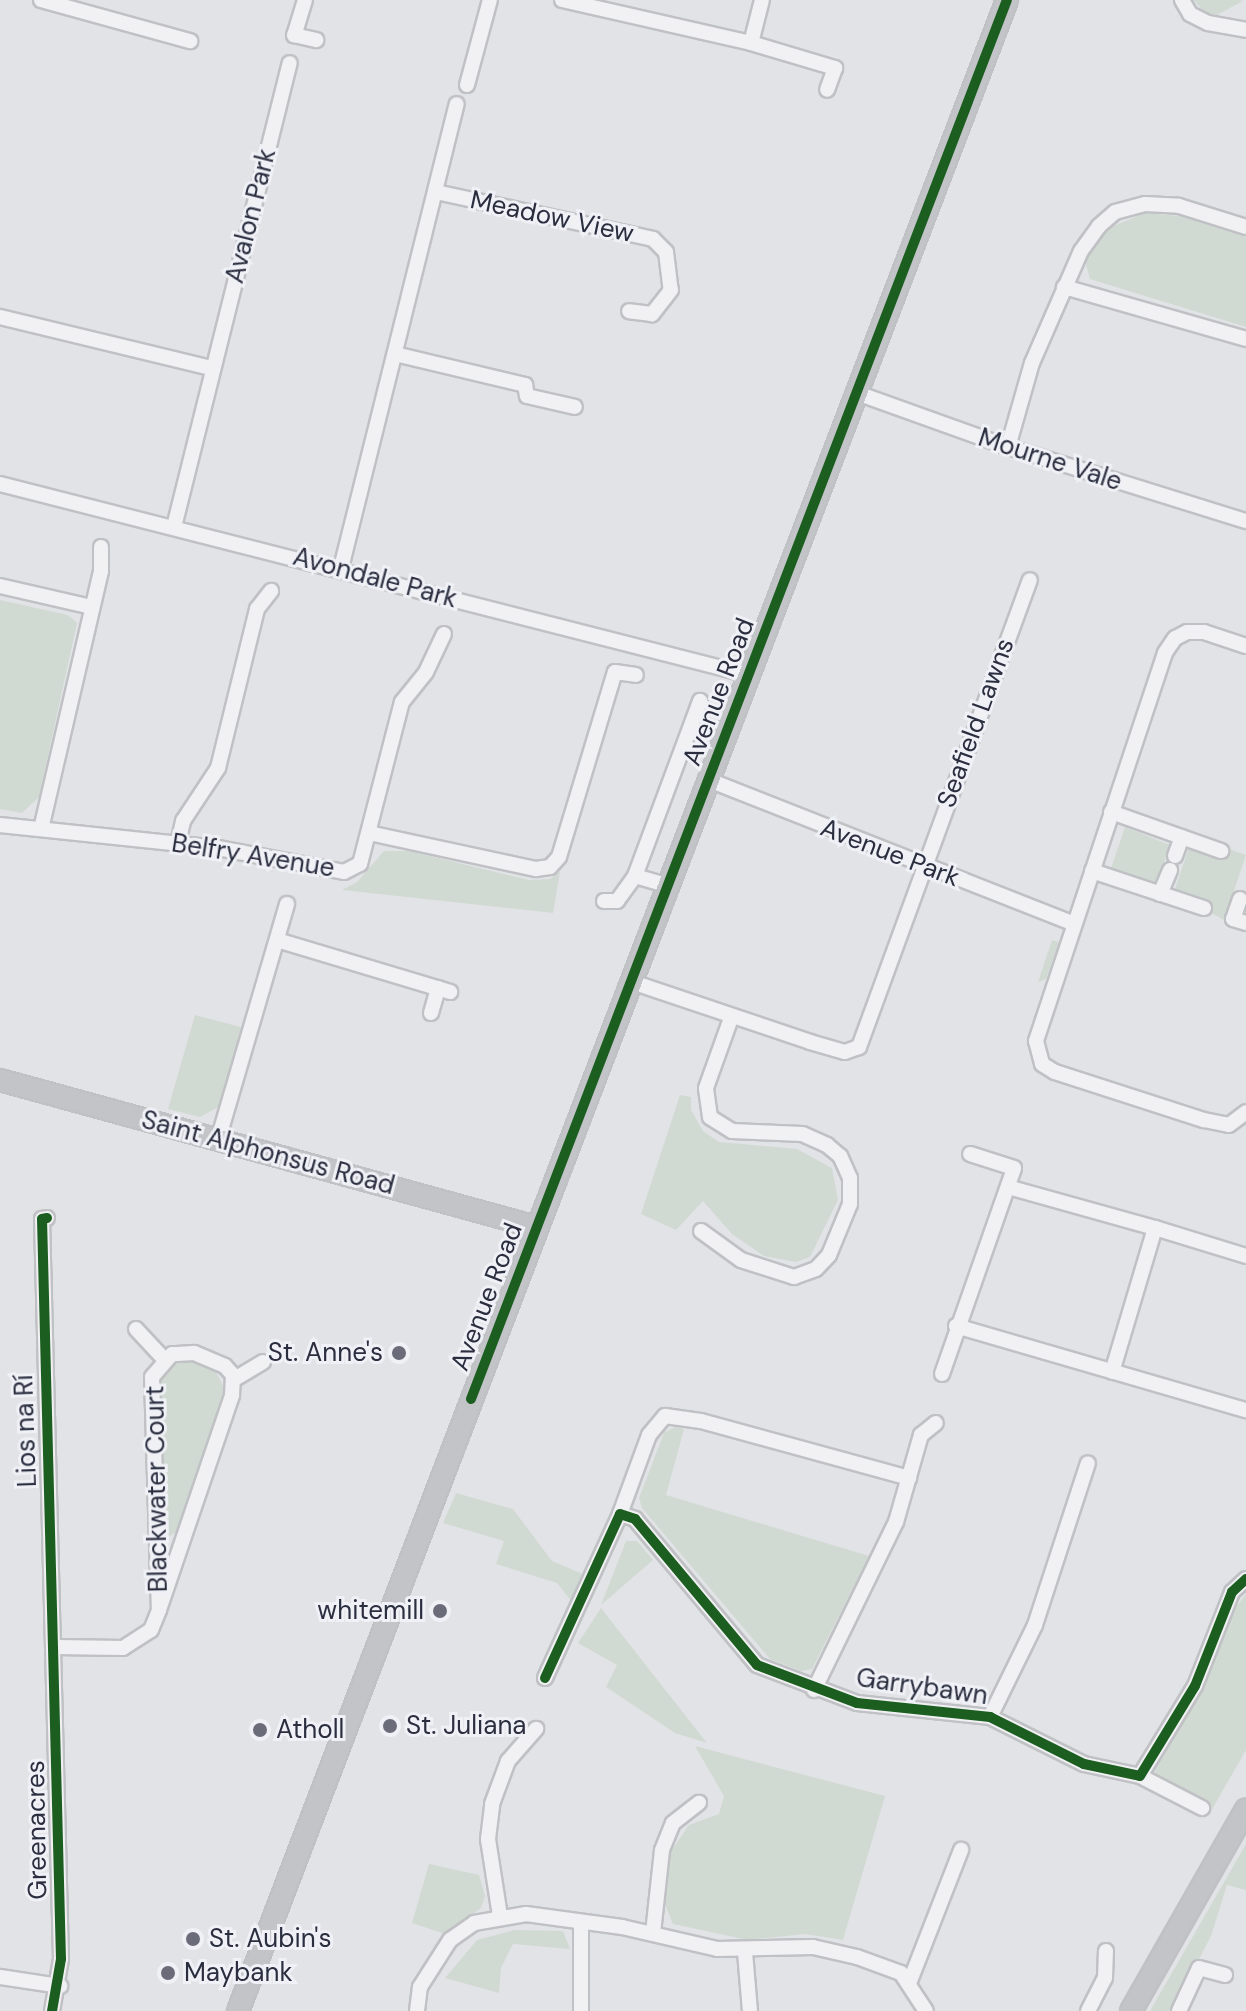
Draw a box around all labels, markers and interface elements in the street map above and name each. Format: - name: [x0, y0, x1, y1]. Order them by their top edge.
- street label: Avalon Park: [219, 145, 283, 287]
- street label: Meadow View: [467, 184, 637, 250]
- street label: Mourne Vale: [974, 422, 1126, 498]
- street label: Avondale Park: [290, 541, 460, 615]
- street label: Avenue Road: [677, 614, 761, 770]
- street label: Seafield Lawns: [931, 634, 1021, 812]
- street label: Avenue Park: [816, 812, 964, 894]
- street label: Belfry Avenue: [169, 828, 337, 884]
- street label: Saint Alphonsus Road: [138, 1104, 398, 1202]
- street label: Avenue Road: [445, 1219, 529, 1375]
- place label: St. Anne's: [268, 1337, 383, 1369]
- marker: St. Anne's: [390, 1344, 408, 1362]
- street label: Lios na Rí: [8, 1374, 44, 1488]
- street label: Blackwater Court: [140, 1385, 174, 1593]
- place label: whitemill: [317, 1595, 424, 1627]
- marker: whitemill: [431, 1602, 449, 1620]
- street label: Garrybawn: [854, 1662, 990, 1712]
- place label: St. Juliana: [406, 1710, 527, 1742]
- place label: Atholl: [276, 1714, 344, 1746]
- marker: St. Juliana: [381, 1717, 399, 1735]
- marker: Atholl: [251, 1721, 269, 1739]
- street label: Greenacres: [20, 1760, 54, 1900]
- place label: St. Aubin's: [209, 1923, 332, 1955]
- marker: St. Aubin's: [184, 1930, 202, 1948]
- place label: Maybank: [184, 1957, 293, 1989]
- marker: Maybank: [159, 1964, 177, 1982]

